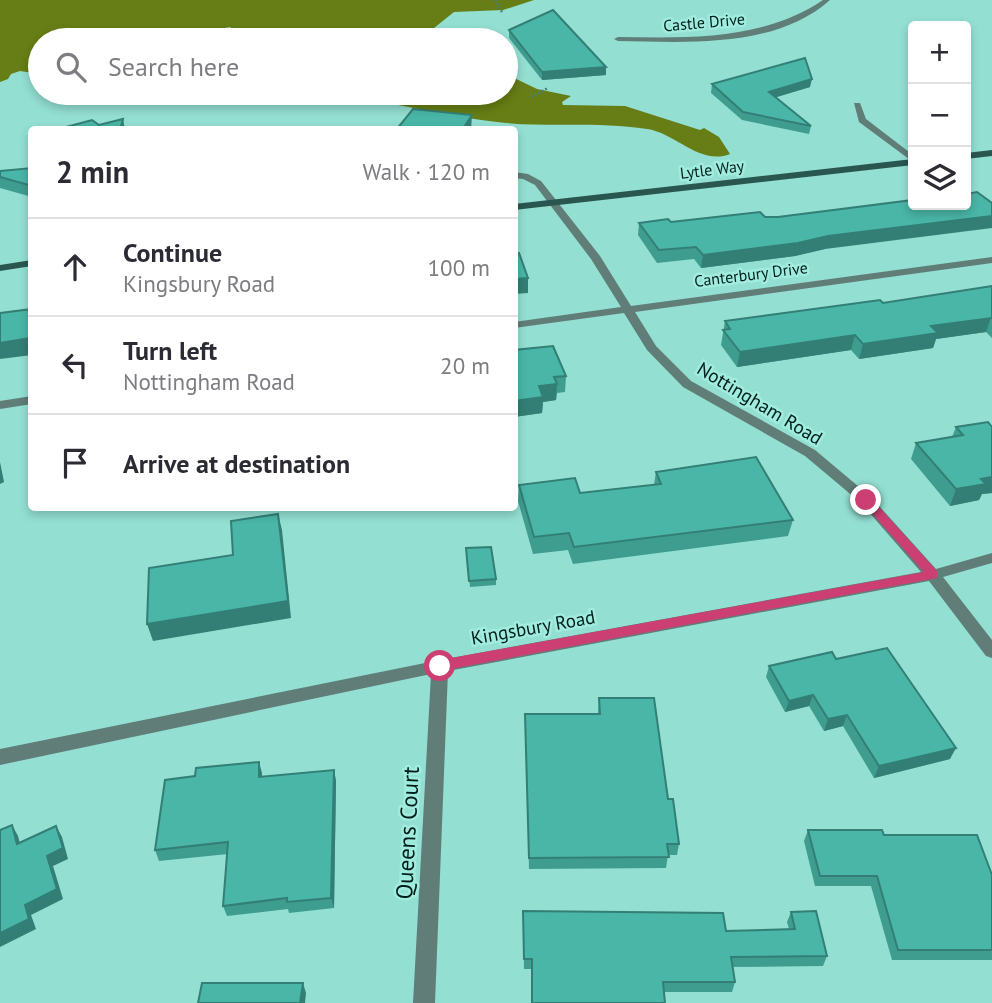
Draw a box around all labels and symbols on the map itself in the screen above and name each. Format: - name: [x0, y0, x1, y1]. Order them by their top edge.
- street label: Castle Drive: [662, 8, 746, 36]
- street label: Lytle Way: [679, 155, 746, 183]
- street label: Canterbury Drive: [693, 257, 809, 291]
- street label: Nottingham Road: [693, 356, 827, 450]
- route end: [850, 484, 881, 515]
- street label: Kingsbury Road: [469, 604, 597, 650]
- route start: [424, 650, 455, 681]
- street label: Queens Court: [389, 766, 425, 900]

